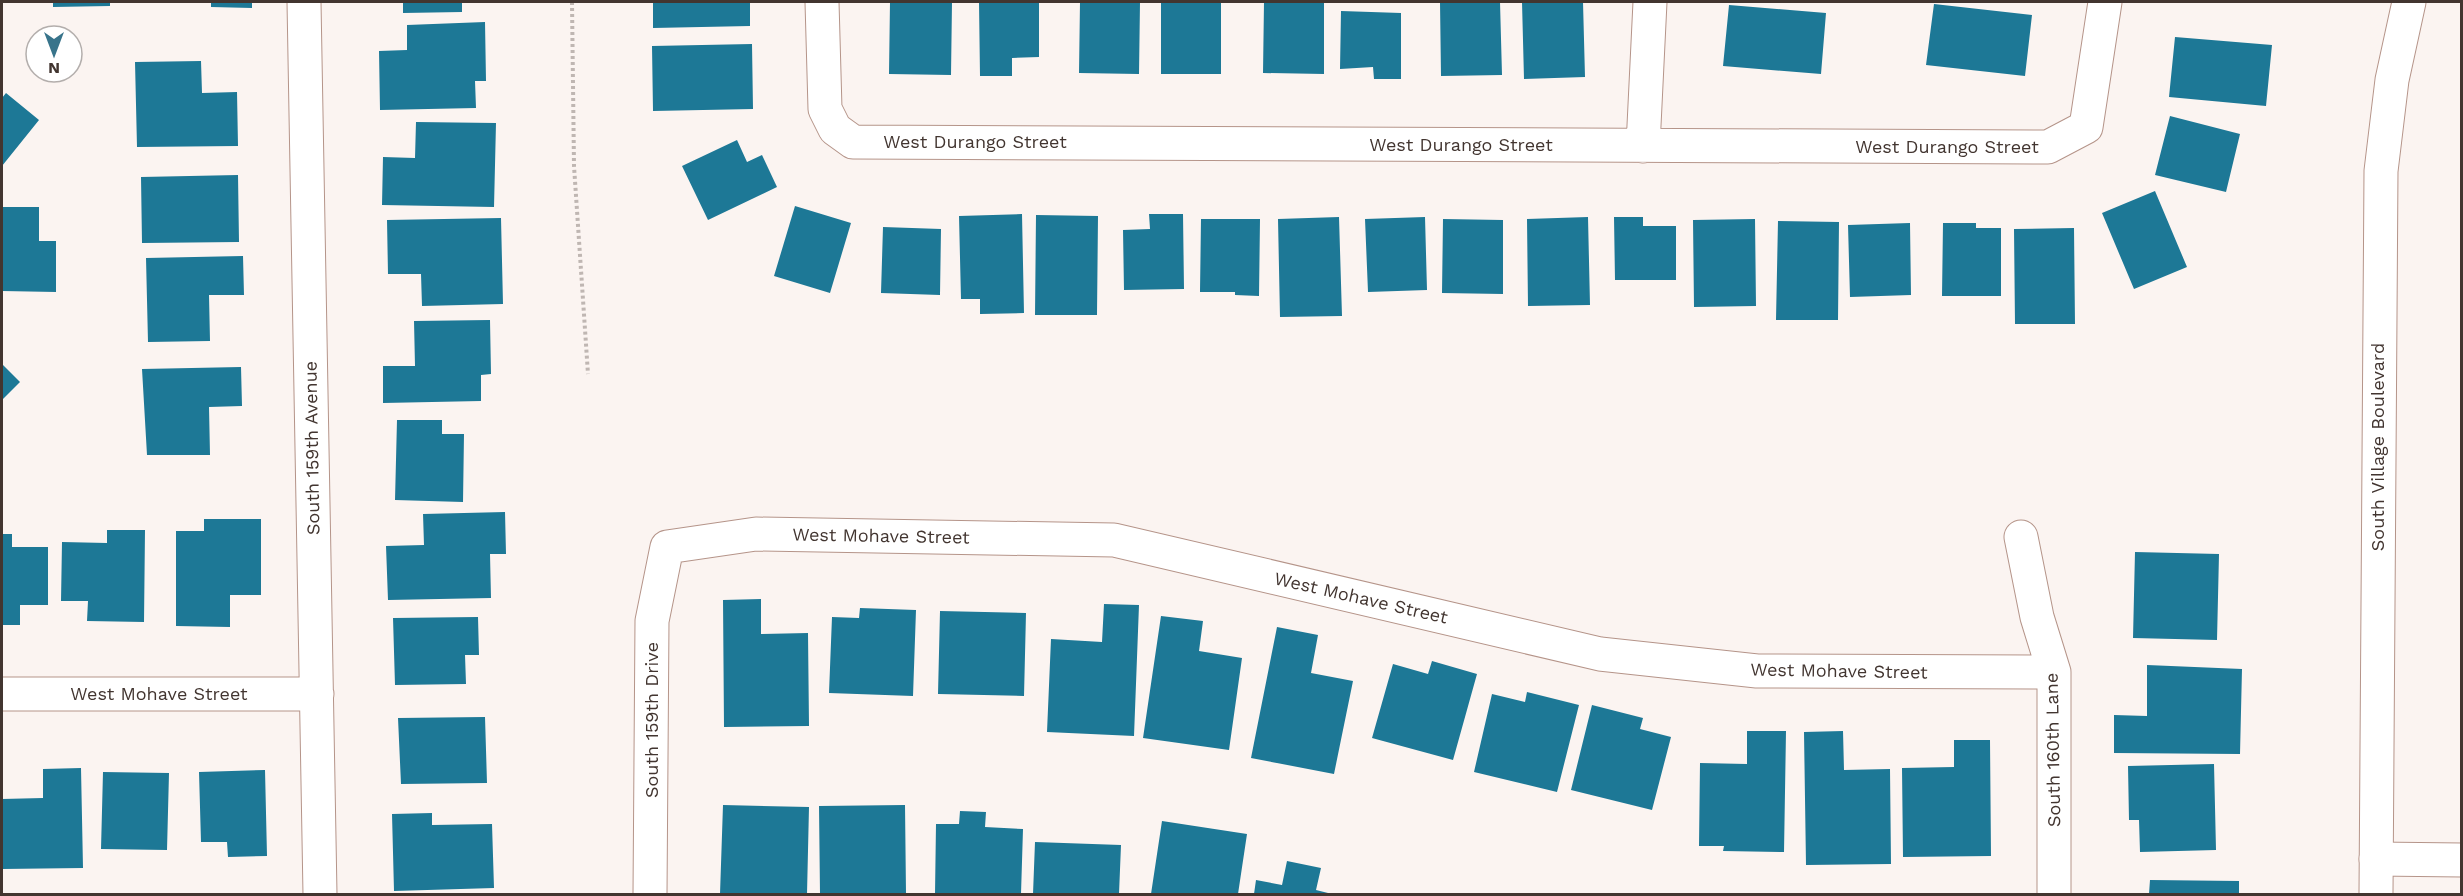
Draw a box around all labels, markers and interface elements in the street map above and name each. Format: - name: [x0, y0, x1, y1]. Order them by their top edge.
- north arrow: [24, 24, 84, 84]
- text: N: [48, 59, 60, 78]
- street label: West Durango Street: [883, 131, 1067, 152]
- street label: West Durango Street: [1369, 134, 1553, 155]
- street label: West Durango Street: [1855, 136, 2039, 157]
- street label: South Village Boulevard: [2367, 343, 2388, 551]
- street label: South 159th Avenue: [299, 361, 324, 535]
- street label: West Mohave Street: [792, 523, 970, 548]
- street label: West Mohave Street: [1272, 567, 1450, 628]
- street label: South 159th Drive: [641, 642, 662, 798]
- street label: West Mohave Street: [1750, 658, 1928, 683]
- street label: South 160th Lane: [2041, 673, 2064, 827]
- street label: West Mohave Street: [70, 683, 248, 704]

